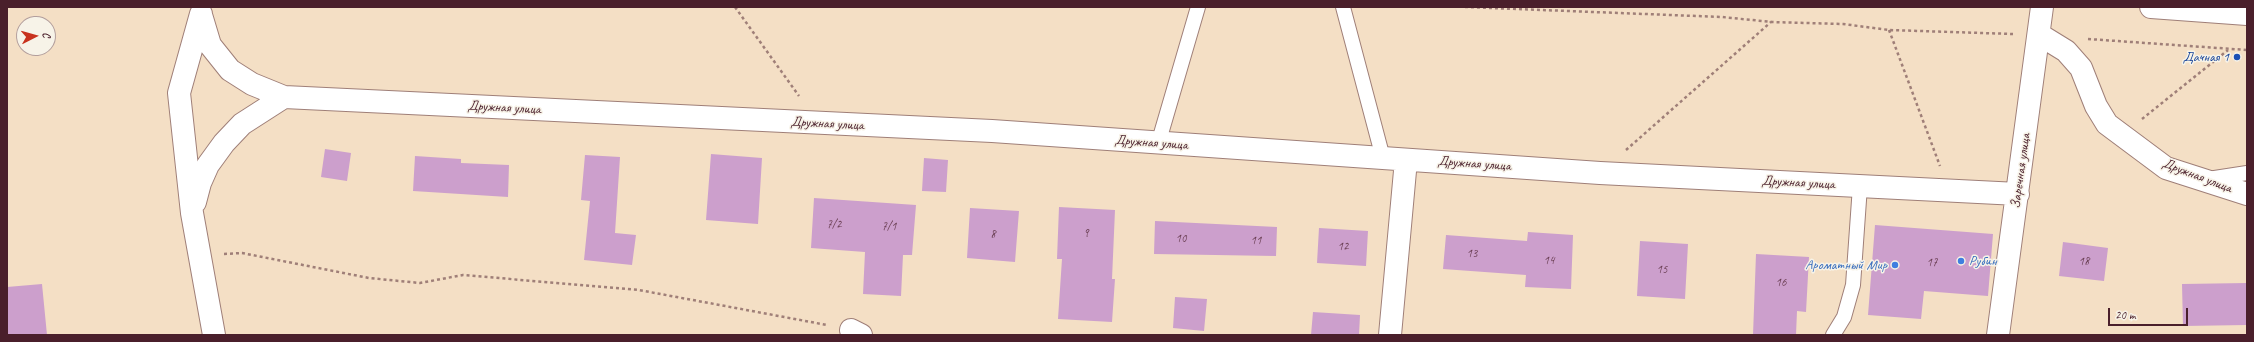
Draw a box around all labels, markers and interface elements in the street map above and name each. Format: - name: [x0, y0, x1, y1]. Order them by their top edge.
- north arrow: [16, 16, 56, 56]
- text: С: [40, 31, 54, 38]
- place label: Дачная 1: [2183, 49, 2229, 65]
- marker: Дачная 1: [2232, 52, 2242, 62]
- street label: Дружная улица: [467, 98, 541, 118]
- street label: Дружная улица: [790, 114, 864, 134]
- street label: Дружная улица: [1114, 132, 1188, 154]
- street label: Заречная улица: [2007, 132, 2035, 210]
- street label: Дружная улица: [1437, 153, 1511, 175]
- street label: Дружная улица: [2160, 155, 2234, 197]
- street label: Дружная улица: [1761, 173, 1835, 193]
- house number: 7/2: [827, 218, 841, 232]
- house number: 7/1: [882, 220, 896, 234]
- house number: 9: [1083, 227, 1089, 241]
- house number: 8: [990, 228, 996, 242]
- house number: 10: [1176, 232, 1186, 246]
- house number: 11: [1251, 234, 1261, 248]
- house number: 12: [1338, 240, 1348, 254]
- house number: 13: [1467, 247, 1477, 261]
- place label: Рубин: [1969, 253, 1997, 269]
- house number: 14: [1544, 254, 1554, 268]
- house number: 18: [2079, 255, 2089, 269]
- house number: 17: [1927, 256, 1937, 270]
- marker: Рубин: [1956, 256, 1966, 266]
- place label: Ароматный Мир: [1805, 257, 1887, 273]
- marker: Ароматный Мир: [1890, 260, 1900, 270]
- house number: 15: [1657, 263, 1667, 277]
- house number: 16: [1776, 276, 1786, 290]
- scale bar: [2110, 300, 2190, 326]
- text: 20 m: [2115, 307, 2135, 323]

